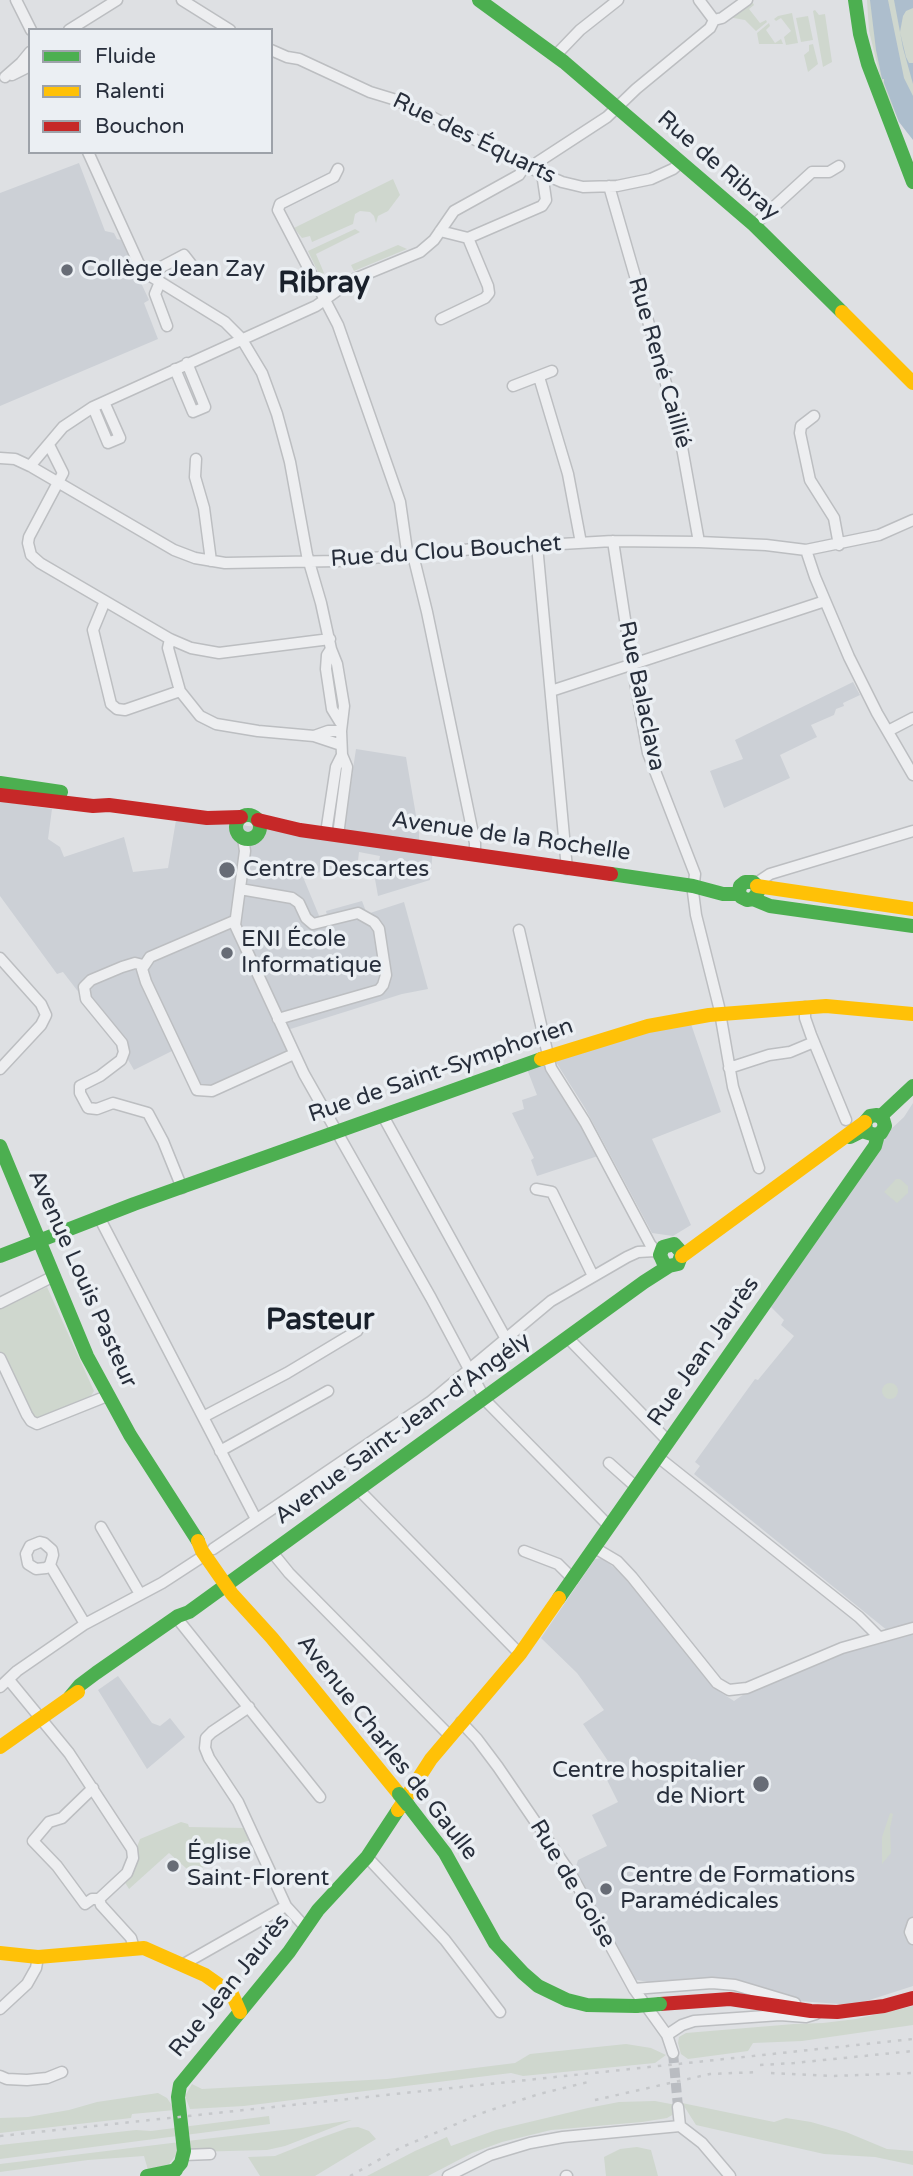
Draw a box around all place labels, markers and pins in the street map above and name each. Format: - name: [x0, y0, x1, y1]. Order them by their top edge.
- place label: Collège Jean Zay: [81, 256, 265, 284]
- marker: Collège Jean Zay: [59, 262, 75, 278]
- place label: Centre Descartes: [243, 856, 429, 884]
- marker: Centre Descartes: [217, 860, 237, 880]
- place label: ENI École Informatique: [241, 926, 382, 980]
- marker: ENI École Informatique: [219, 945, 235, 961]
- place label: Centre hospitalier de Niort: [552, 1757, 745, 1811]
- marker: Centre hospitalier de Niort: [751, 1774, 771, 1794]
- place label: Église Saint-Florent: [187, 1839, 329, 1893]
- marker: Église Saint-Florent: [165, 1858, 181, 1874]
- place label: Centre de Formations Paramédicales: [620, 1862, 855, 1916]
- marker: Centre de Formations Paramédicales: [598, 1881, 614, 1897]

